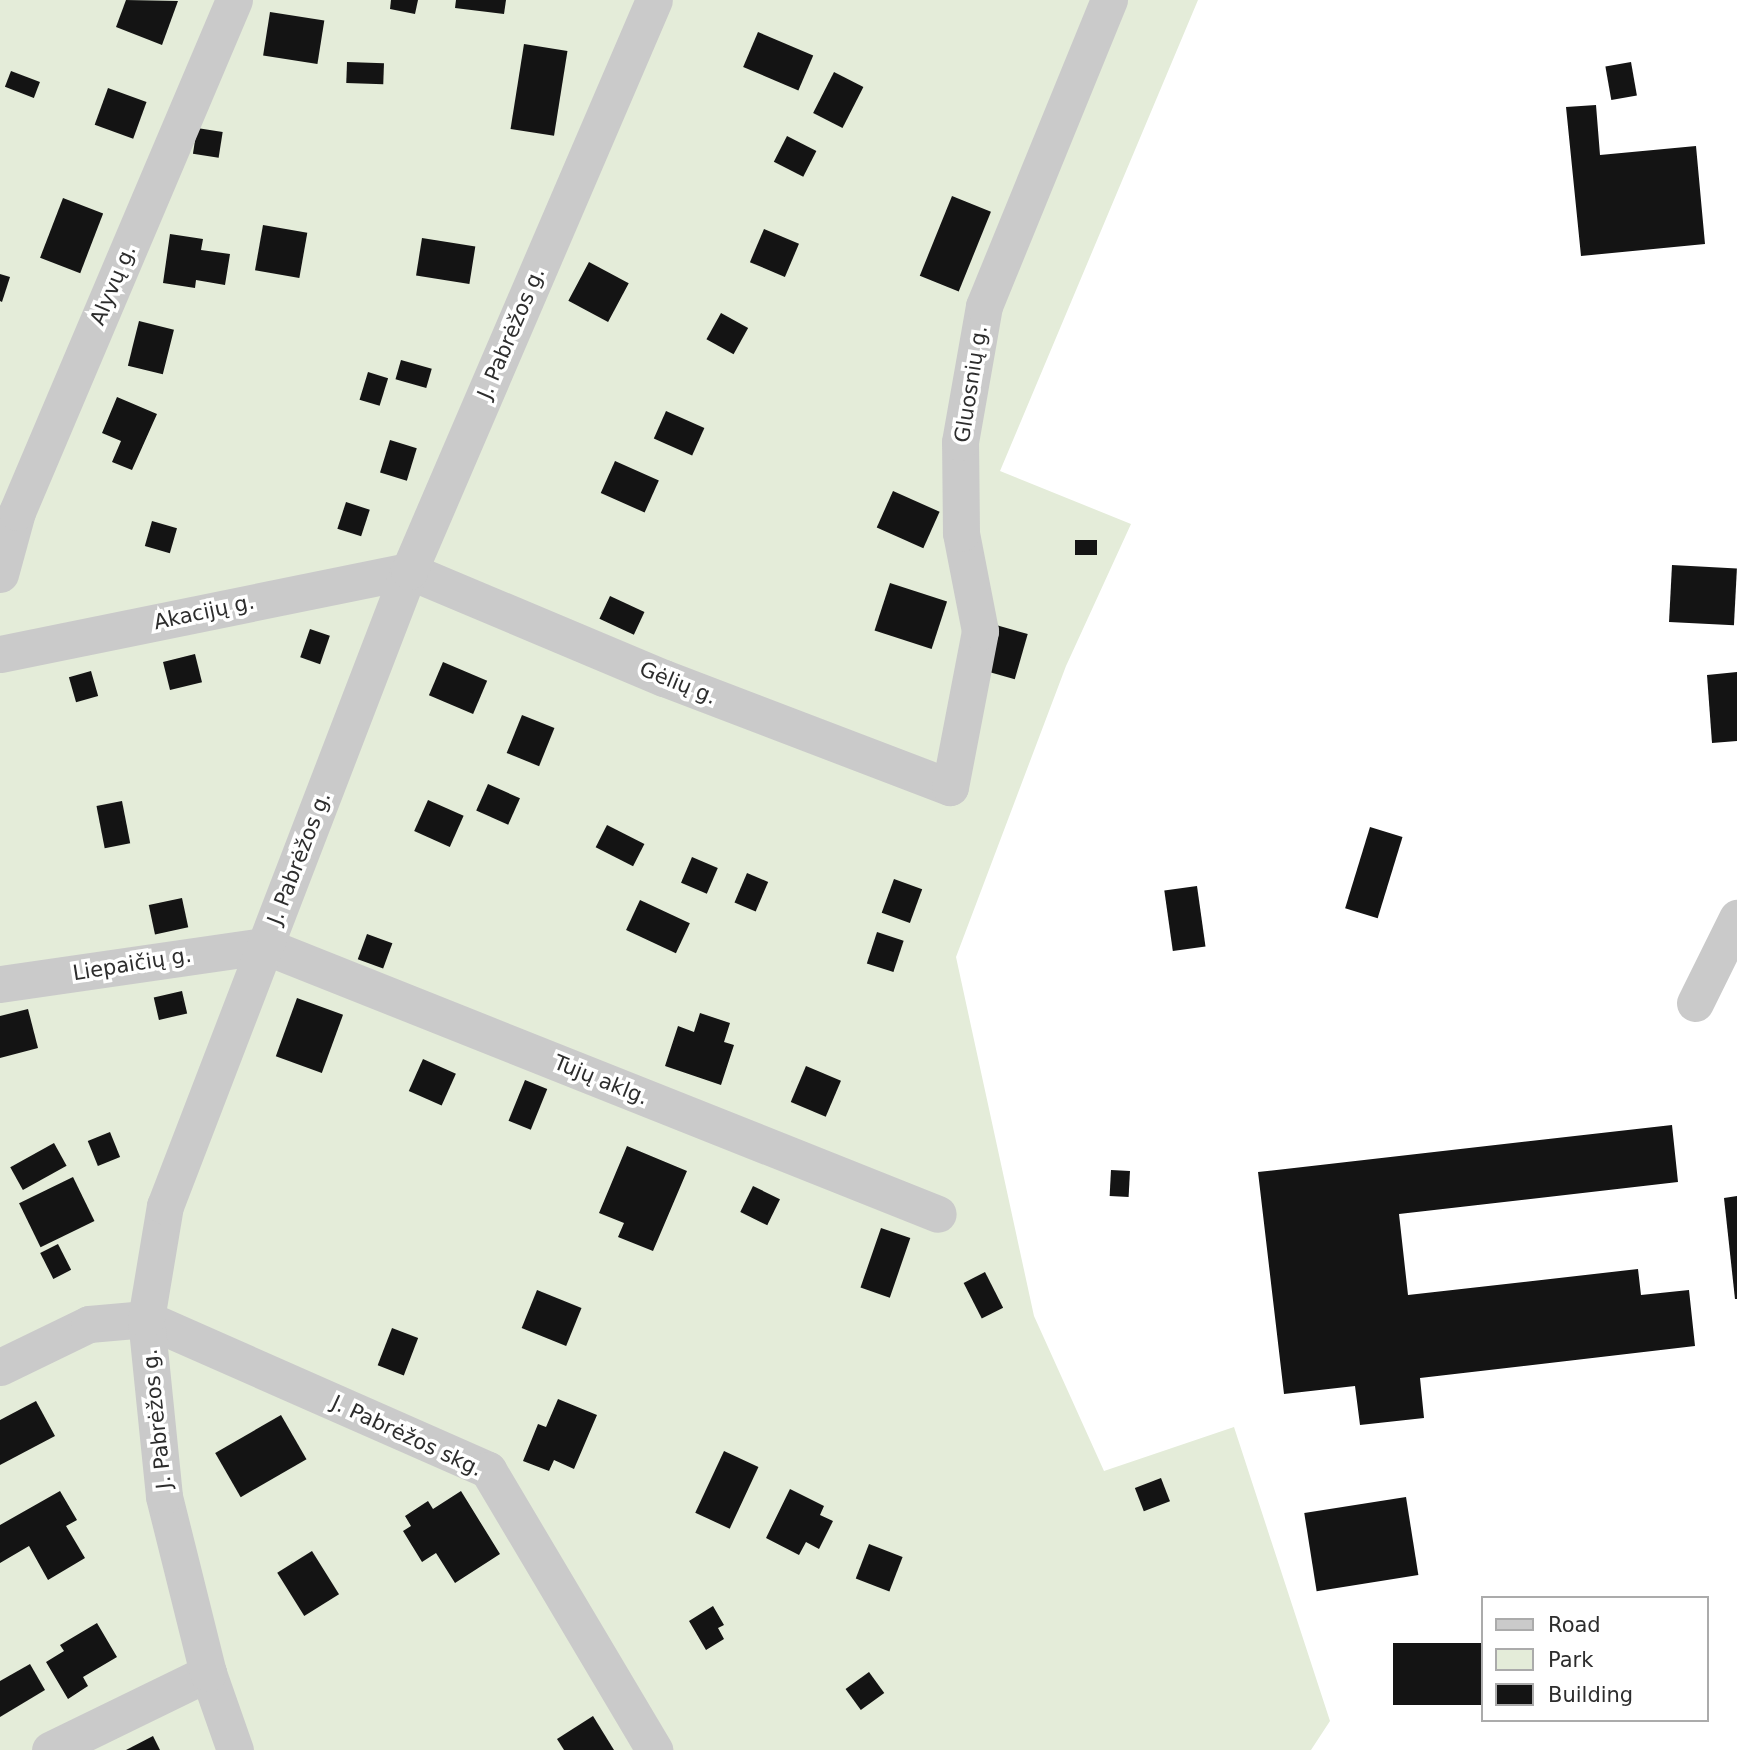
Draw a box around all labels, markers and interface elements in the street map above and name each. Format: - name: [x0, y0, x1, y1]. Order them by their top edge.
- street label: Alyvų g.: [85, 241, 141, 329]
- street label: J. Pabrėžos g.: [472, 263, 550, 403]
- street label: Gluosnių g.: [949, 324, 993, 444]
- street label: Akacijų g.: [151, 589, 257, 635]
- street label: Gėlių g.: [636, 656, 720, 710]
- street label: J. Pabrėžos g.: [262, 788, 336, 928]
- street label: Liepaičių g.: [71, 942, 193, 986]
- street label: Tujų aklg.: [550, 1050, 652, 1110]
- street label: J. Pabrėžos g.: [137, 1348, 177, 1490]
- street label: J. Pabrėžos skg.: [328, 1390, 486, 1482]
- legend: [1482, 1596, 1709, 1722]
- text: Road: [1548, 1613, 1601, 1637]
- text: Park: [1548, 1648, 1593, 1672]
- text: Building: [1548, 1683, 1633, 1707]

